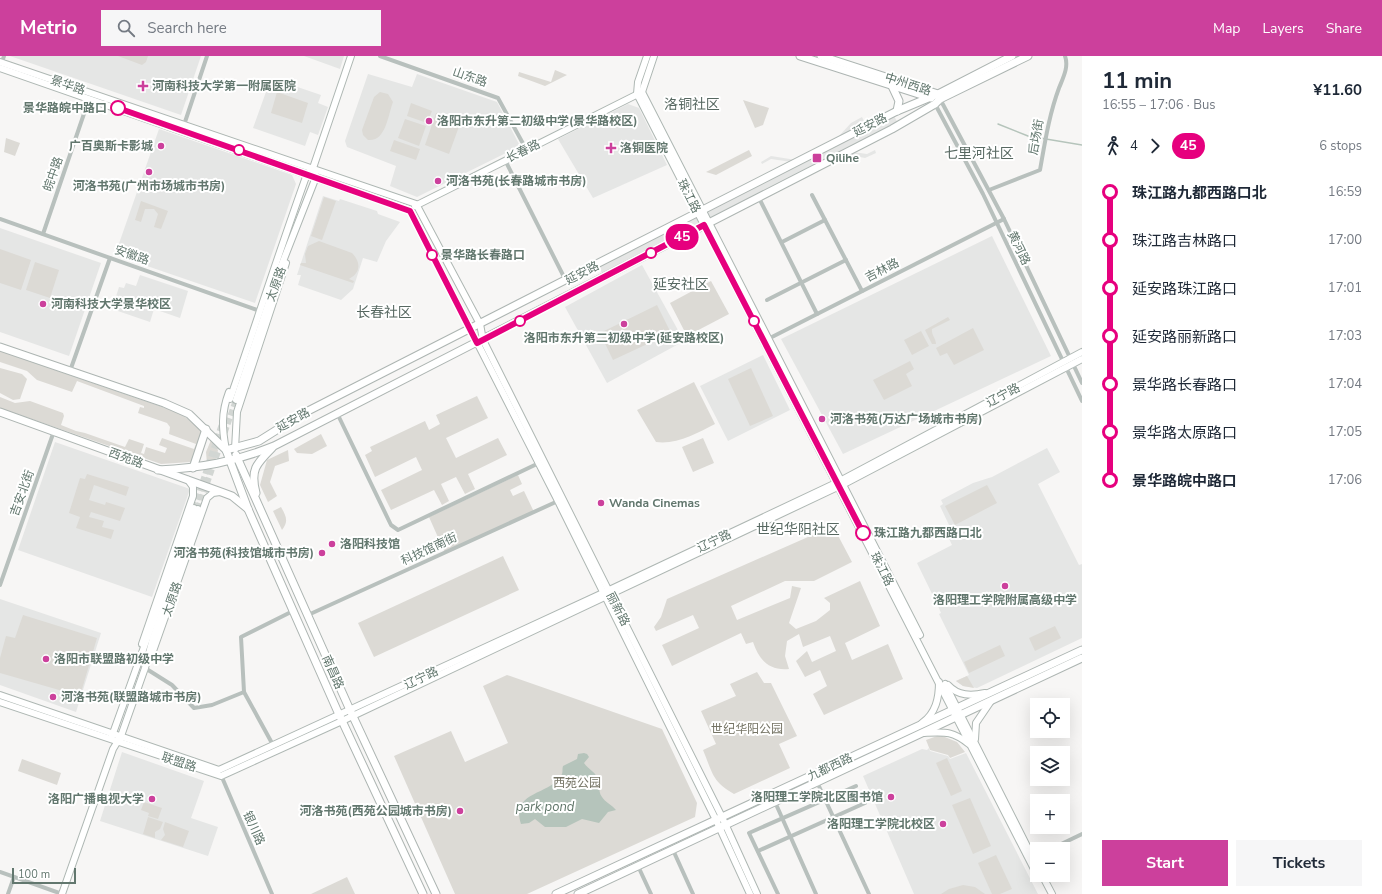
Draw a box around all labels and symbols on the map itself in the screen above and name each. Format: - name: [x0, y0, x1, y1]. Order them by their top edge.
- street label: 山东路: [450, 64, 490, 90]
- street label: 中州西路: [883, 69, 933, 99]
- street label: 景华路: [48, 72, 88, 98]
- place label: 河南科技大学第一附属医院: [152, 78, 296, 94]
- marker: 河南科技大学第一附属医院: [137, 80, 149, 92]
- district label: 洛铜社区: [664, 95, 720, 114]
- place label: 景华路皖中路口: [23, 100, 107, 116]
- marker: 景华路皖中路口: [110, 100, 126, 116]
- street label: 延安路: [850, 110, 890, 140]
- place label: 洛阳市东升第二初级中学(景华路校区): [437, 113, 638, 129]
- marker: 洛阳市东升第二初级中学(景华路校区): [424, 116, 434, 126]
- street label: 后场街: [1025, 118, 1047, 156]
- street label: 长春路: [503, 136, 543, 166]
- place label: 广百奥斯卡影城: [69, 138, 153, 154]
- place label: 洛铜医院: [620, 140, 668, 156]
- marker: 广百奥斯卡影城: [156, 141, 166, 151]
- marker: 洛铜医院: [605, 142, 617, 154]
- unlabelled marker: [233, 144, 245, 156]
- district label: 七里河社区: [944, 144, 1014, 163]
- place label: Qilihe: [826, 150, 859, 166]
- marker: Qilihe: [811, 152, 823, 164]
- street label: 皖中路: [40, 154, 66, 194]
- marker: 河洛书苑(广州市场城市书房): [144, 167, 154, 177]
- place label: 河洛书苑(长春路城市书房): [446, 173, 587, 189]
- marker: 河洛书苑(长春路城市书房): [433, 176, 443, 186]
- street label: 珠江路: [674, 176, 704, 216]
- place label: 河洛书苑(广州市场城市书房): [73, 178, 225, 194]
- line badge: 45: [664, 224, 700, 250]
- street label: 黄河路: [1004, 228, 1034, 268]
- street label: 安徽路: [112, 242, 152, 268]
- place label: 景华路长春路口: [441, 247, 525, 263]
- unlabelled marker: [645, 247, 657, 259]
- marker: 景华路长春路口: [426, 249, 438, 261]
- street label: 吉林路: [862, 255, 902, 285]
- street label: 延安路: [562, 258, 602, 288]
- street label: 太原路: [262, 264, 290, 304]
- district label: 延安社区: [653, 275, 709, 294]
- place label: 河南科技大学景华校区: [51, 296, 171, 312]
- marker: 河南科技大学景华校区: [38, 299, 48, 309]
- district label: 长春社区: [356, 303, 412, 322]
- unlabelled marker: [514, 315, 526, 327]
- unlabelled marker: [748, 315, 760, 327]
- marker: 洛阳市东升第二初级中学(延安路校区): [619, 319, 629, 329]
- place label: 洛阳市东升第二初级中学(延安路校区): [524, 330, 724, 346]
- street label: 辽宁路: [983, 379, 1023, 411]
- street label: 延安路: [273, 404, 313, 436]
- place label: 河洛书苑(万达广场城市书房): [830, 411, 983, 427]
- marker: 河洛书苑(万达广场城市书房): [817, 414, 827, 424]
- street label: 西苑路: [106, 444, 146, 472]
- street label: 吉安北街: [6, 468, 38, 518]
- place label: Wanda Cinemas: [609, 495, 700, 511]
- marker: Wanda Cinemas: [596, 498, 606, 508]
- district label: 世纪华阳社区: [756, 520, 840, 539]
- marker: 珠江路九都西路口北: [855, 525, 871, 541]
- place label: 珠江路九都西路口北: [874, 525, 982, 541]
- street label: 辽宁路: [694, 526, 734, 556]
- street label: 科技馆南街: [398, 529, 460, 569]
- place label: 洛阳科技馆: [340, 536, 400, 552]
- marker: 洛阳科技馆: [327, 539, 337, 549]
- place label: 河洛书苑(科技馆城市书房): [173, 545, 314, 561]
- marker: 河洛书苑(科技馆城市书房): [317, 548, 327, 558]
- street label: 珠江路: [867, 549, 897, 589]
- street label: 太原路: [159, 579, 185, 619]
- marker: 洛阳理工学院附属高级中学: [1000, 581, 1010, 591]
- street label: 丽新路: [603, 589, 633, 629]
- place label: 洛阳理工学院附属高级中学: [933, 592, 1077, 608]
- place label: 洛阳市联盟路初级中学: [54, 651, 174, 667]
- street label: 南昌路: [318, 652, 348, 692]
- marker: 洛阳市联盟路初级中学: [41, 654, 51, 664]
- street label: 辽宁路: [401, 663, 441, 693]
- place label: 河洛书苑(联盟路城市书房): [61, 689, 202, 705]
- marker: 河洛书苑(联盟路城市书房): [48, 692, 58, 702]
- park label: 世纪华阳公园: [711, 721, 783, 737]
- street label: 联盟路: [159, 749, 199, 775]
- street label: 九都西路: [805, 750, 855, 784]
- park label: 西苑公园: [553, 775, 601, 791]
- place label: 洛阳理工学院北区图书馆: [751, 789, 883, 805]
- place label: 洛阳广播电视大学: [48, 791, 144, 807]
- marker: 洛阳理工学院北区图书馆: [886, 792, 896, 802]
- marker: 洛阳广播电视大学: [147, 794, 157, 804]
- water label: park pond: [516, 798, 575, 816]
- place label: 河洛书苑(西苑公园城市书房): [299, 803, 452, 819]
- marker: 河洛书苑(西苑公园城市书房): [455, 806, 465, 816]
- street label: 银川路: [239, 808, 269, 848]
- place label: 洛阳理工学院北校区: [827, 816, 935, 832]
- marker: 洛阳理工学院北校区: [938, 819, 948, 829]
- scale bar: [12, 866, 76, 885]

